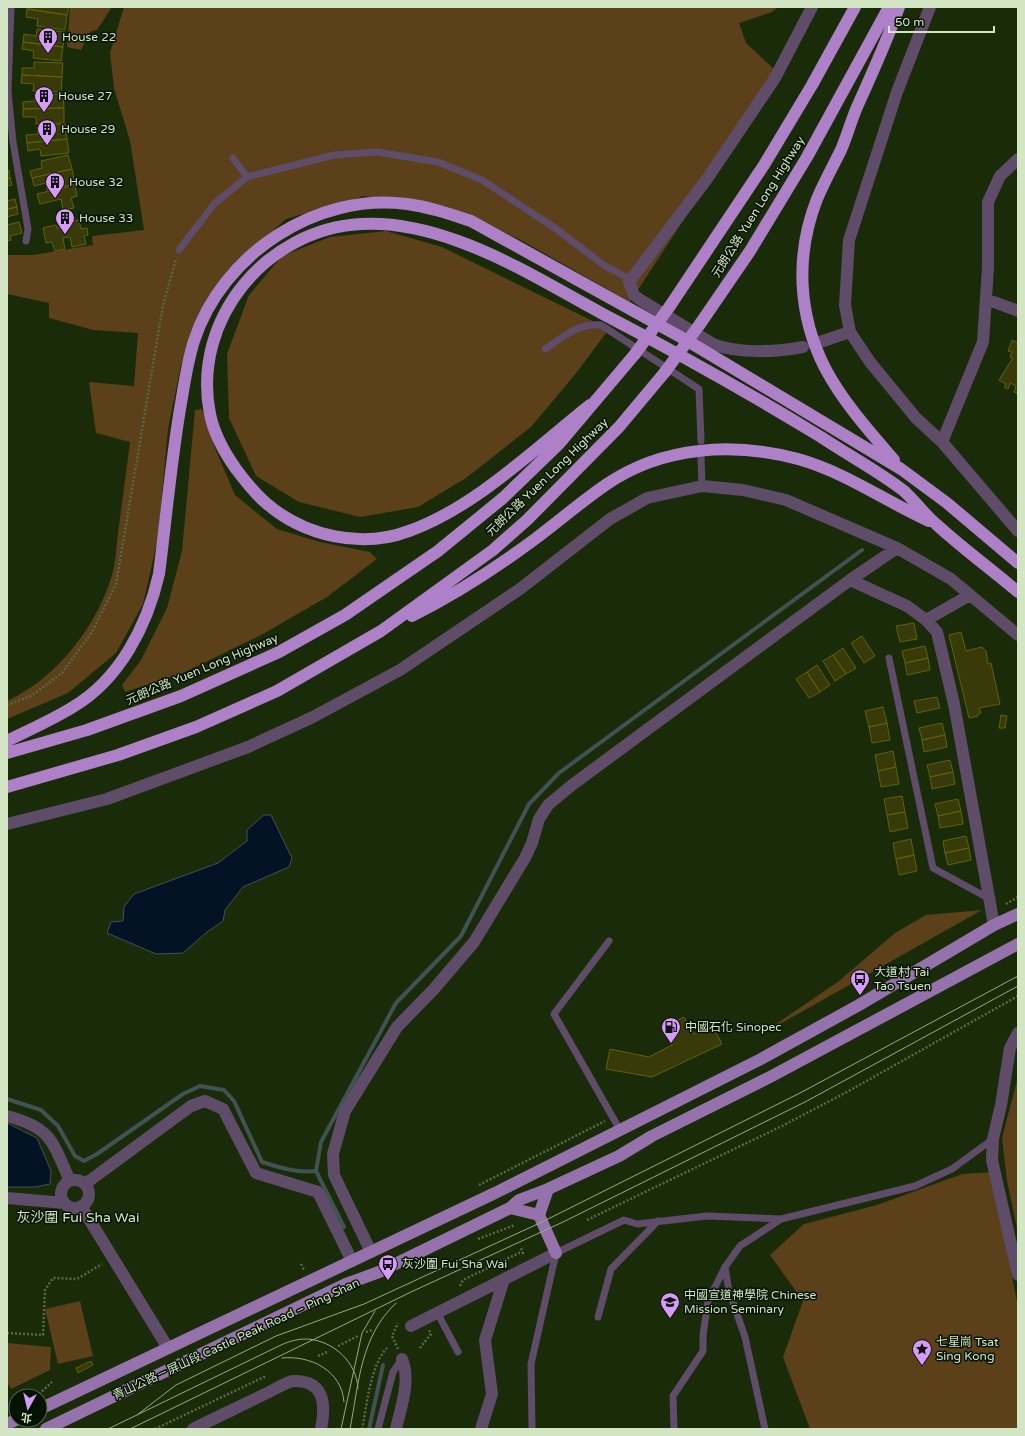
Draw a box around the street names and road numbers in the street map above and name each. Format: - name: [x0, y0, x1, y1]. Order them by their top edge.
- street label: 元朗公路 Yuen Long Highway: [709, 133, 808, 280]
- street label: 元朗公路 Yuen Long Highway: [483, 415, 611, 539]
- street label: 元朗公路 Yuen Long Highway: [124, 630, 281, 707]
- street label: 青山公路－屏山段 Castle Peak Road – Ping Shan: [110, 1275, 362, 1403]

